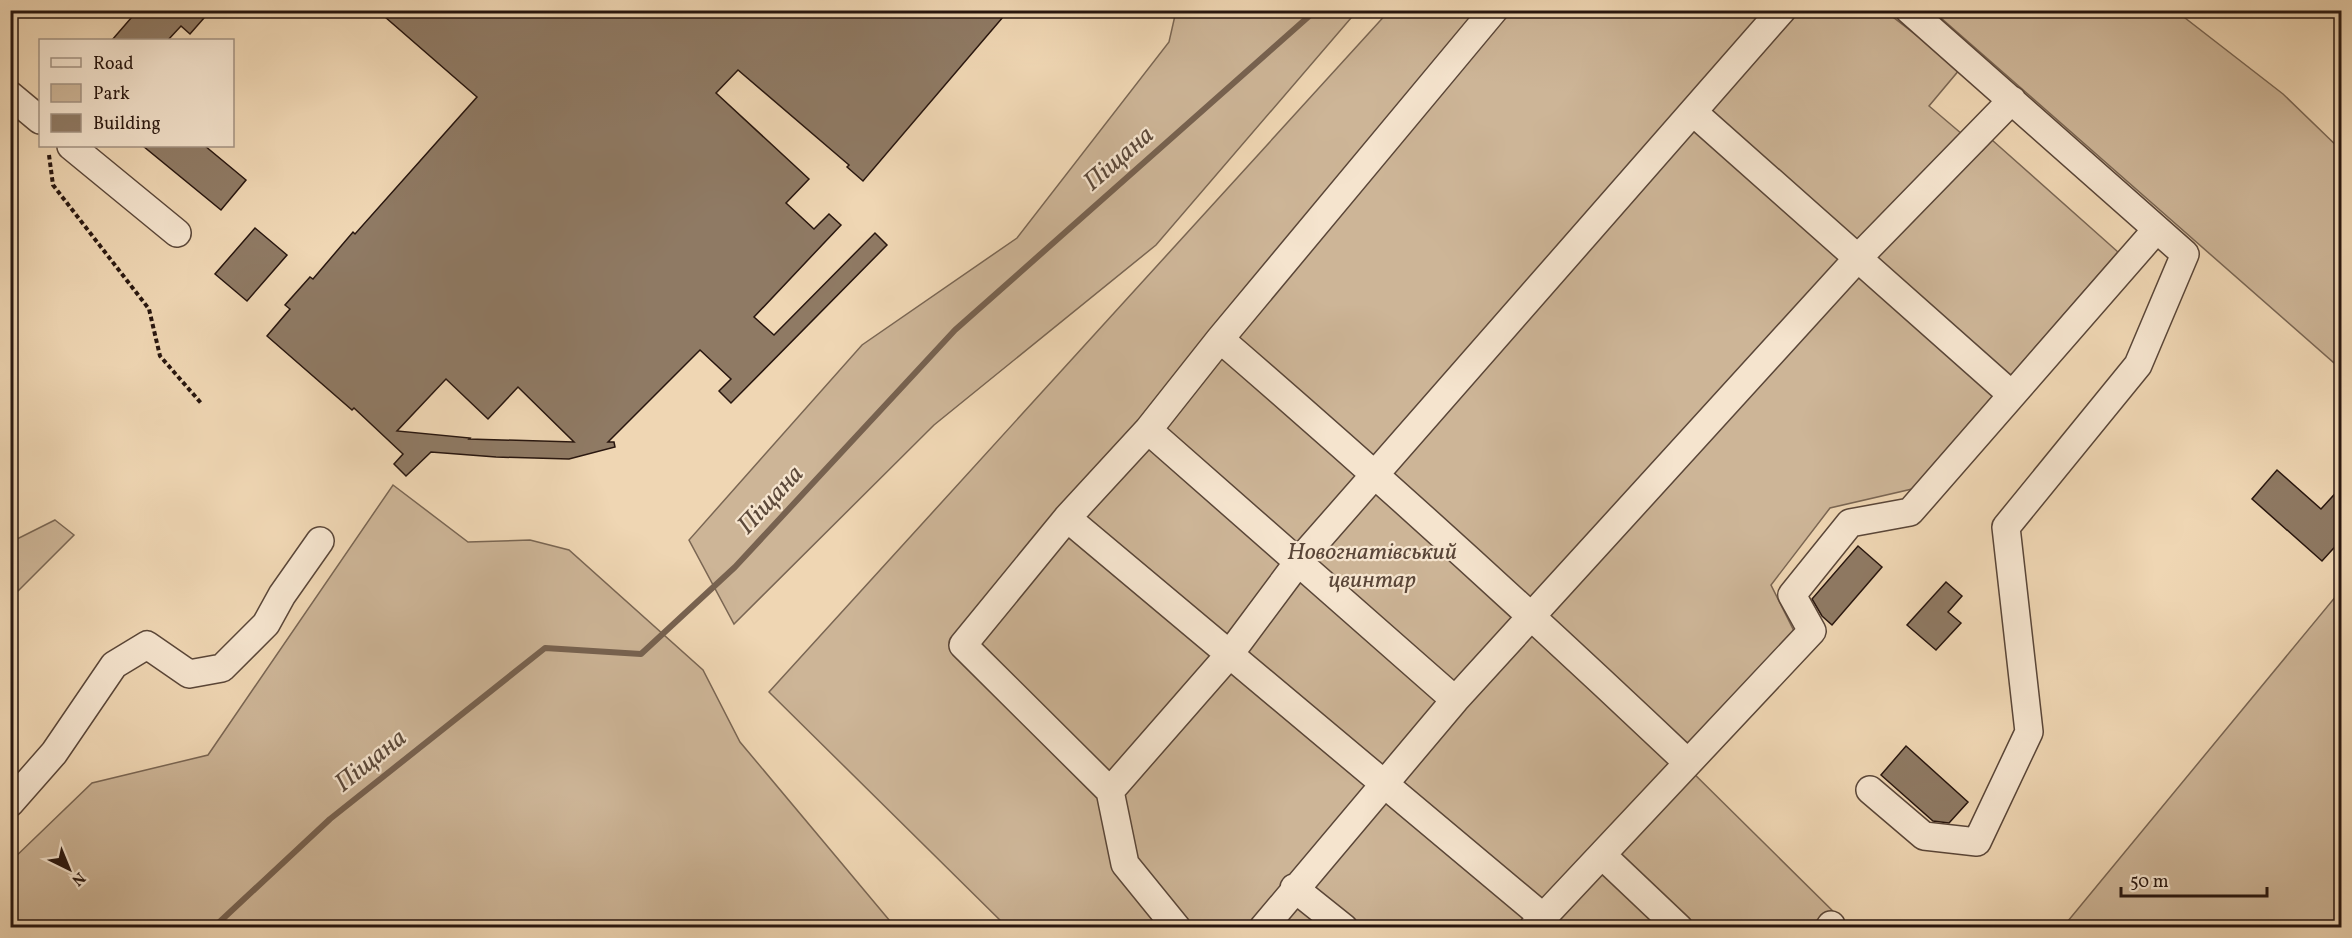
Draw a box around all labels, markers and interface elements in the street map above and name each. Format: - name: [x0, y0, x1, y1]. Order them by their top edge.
- legend: [39, 39, 234, 147]
- text: Road: [93, 52, 134, 77]
- text: Park: [93, 82, 130, 107]
- text: Building: [93, 112, 161, 137]
- water label: Піщана: [1076, 118, 1162, 200]
- water label: Піщана: [729, 457, 813, 543]
- park label: Новогнатівський цвинтар: [1287, 536, 1457, 598]
- water label: Піщана: [327, 721, 415, 801]
- north arrow: [39, 839, 99, 899]
- scale bar: [2121, 860, 2266, 898]
- text: N: [66, 866, 90, 891]
- text: 50 m: [2130, 870, 2169, 895]

